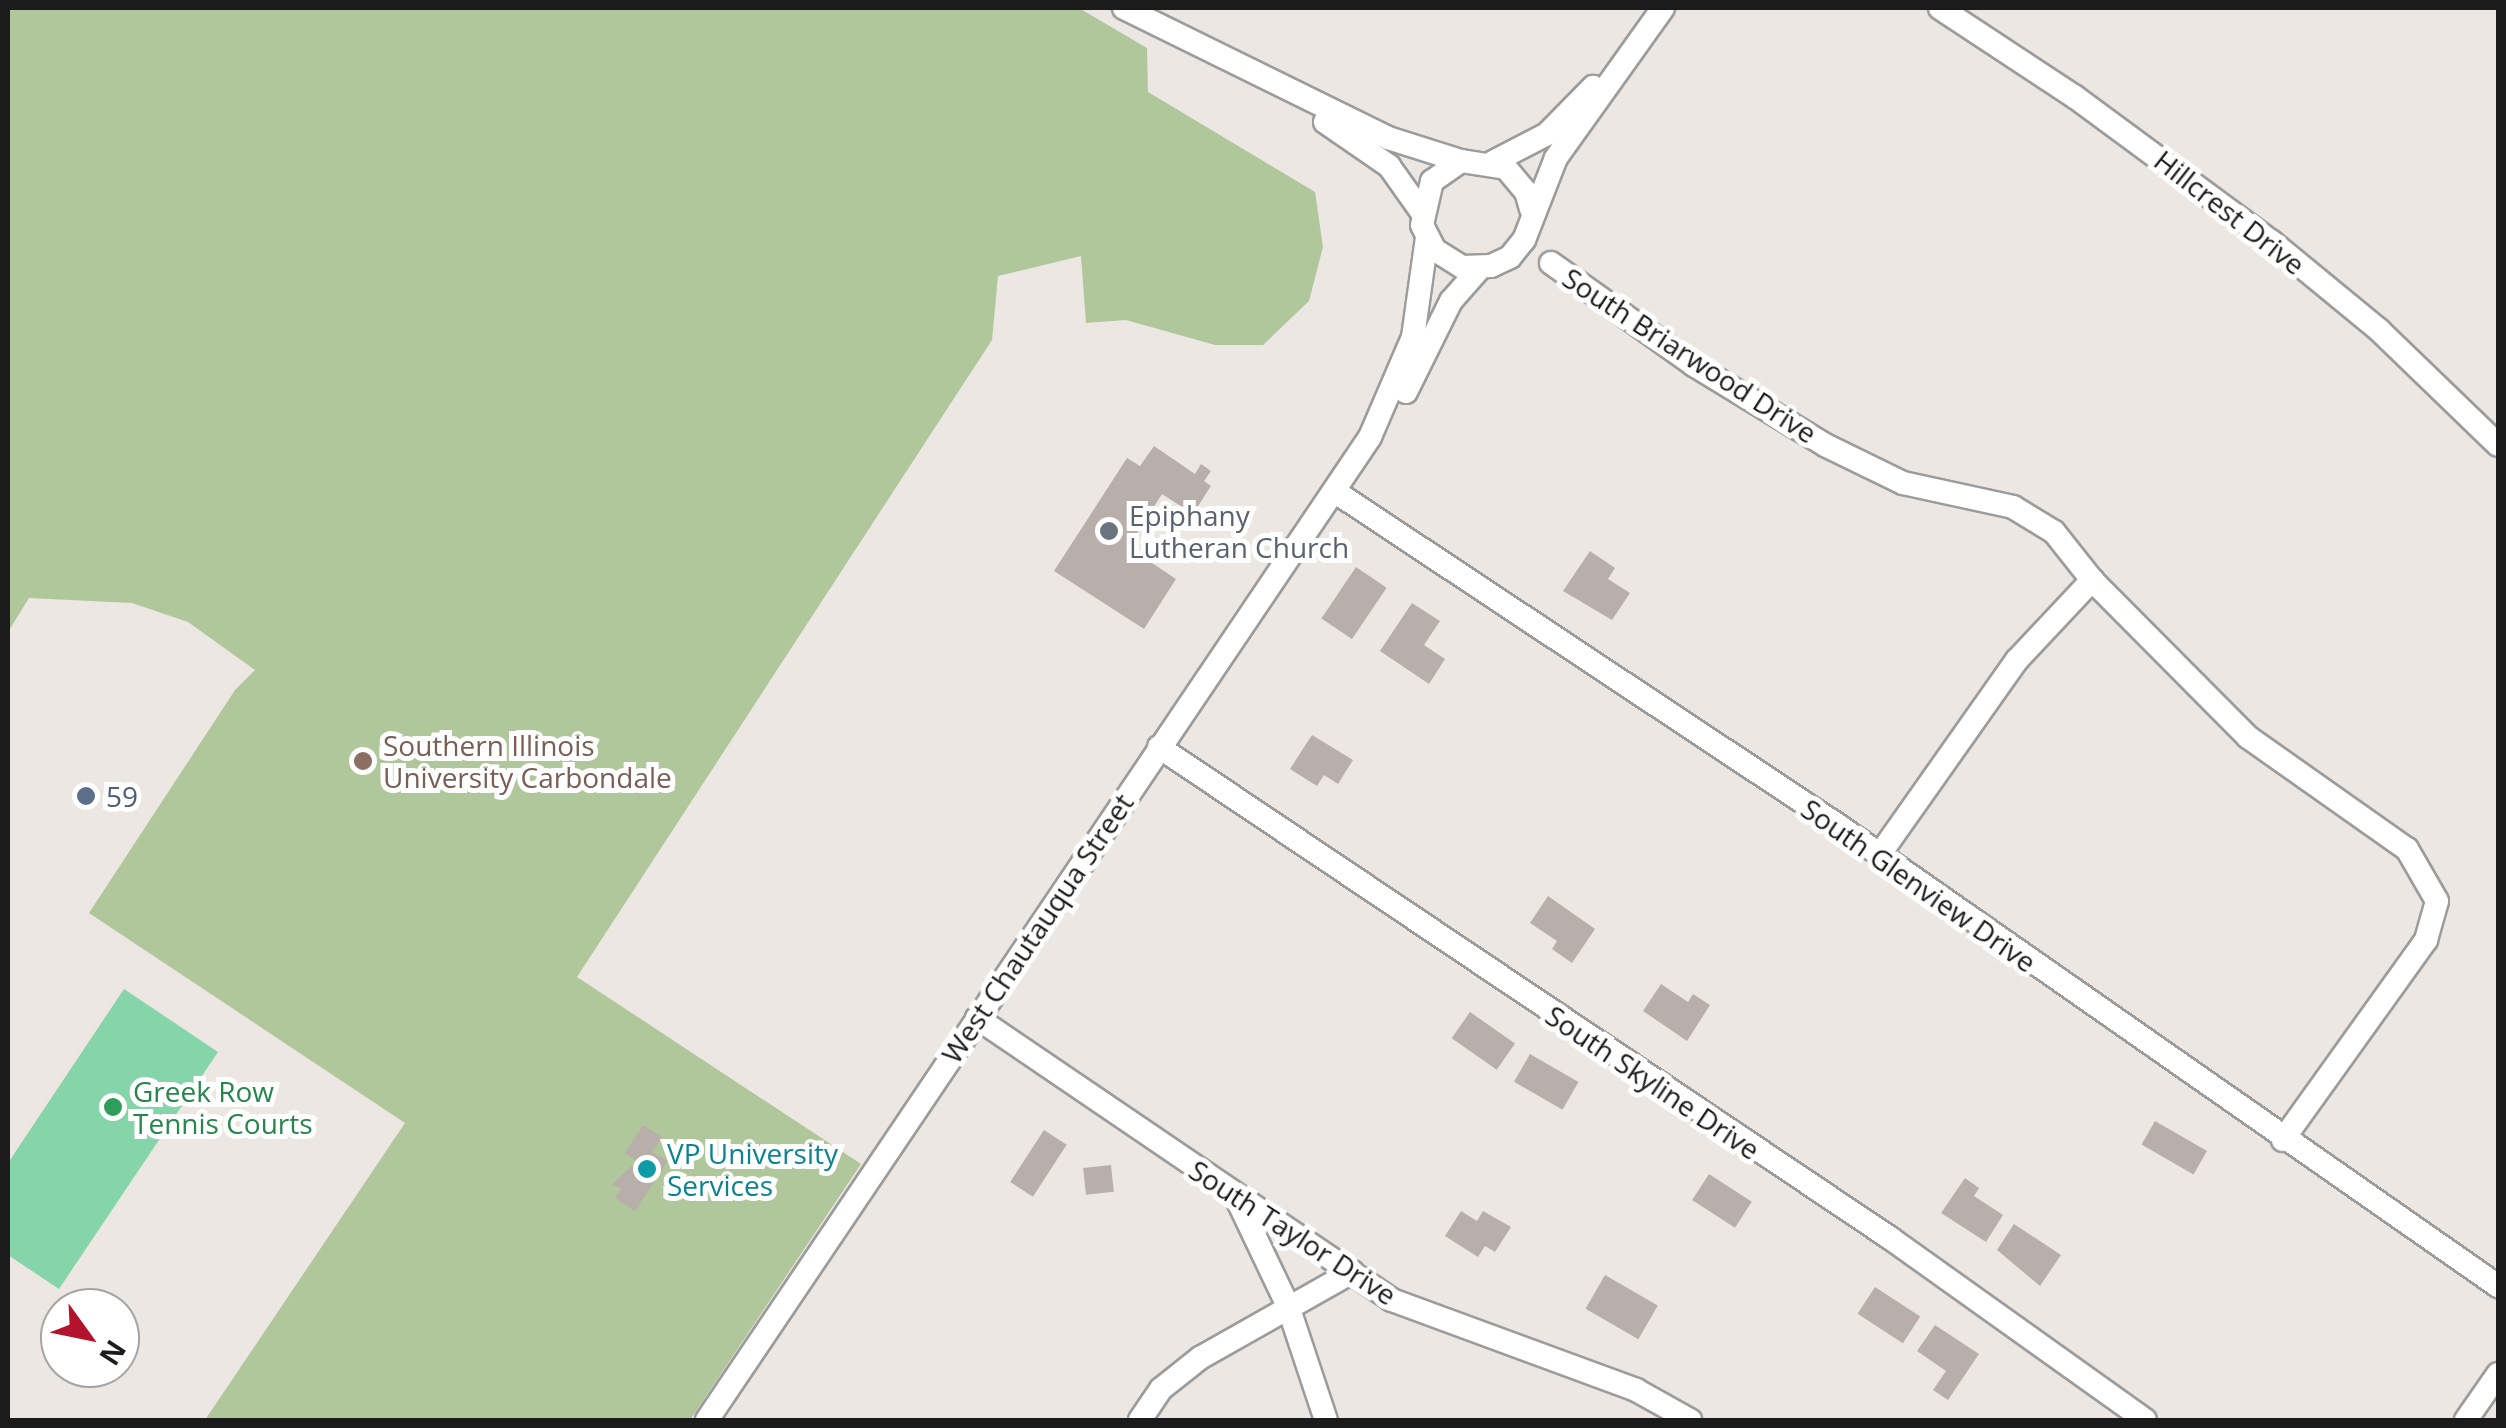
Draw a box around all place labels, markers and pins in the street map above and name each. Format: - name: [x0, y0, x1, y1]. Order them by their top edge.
- place label: Epiphany Lutheran Church: [1129, 498, 1349, 564]
- marker: Epiphany Lutheran Church: [1098, 520, 1120, 542]
- place label: Southern Illinois University Carbondale: [383, 728, 672, 794]
- marker: Southern Illinois University Carbondale: [352, 750, 374, 772]
- place label: 59: [106, 779, 138, 813]
- marker: 59: [75, 785, 97, 807]
- place label: Greek Row Tennis Courts: [133, 1074, 313, 1140]
- marker: Greek Row Tennis Courts: [102, 1096, 124, 1118]
- place label: VP University Services: [667, 1136, 838, 1202]
- marker: VP University Services: [636, 1158, 658, 1180]

